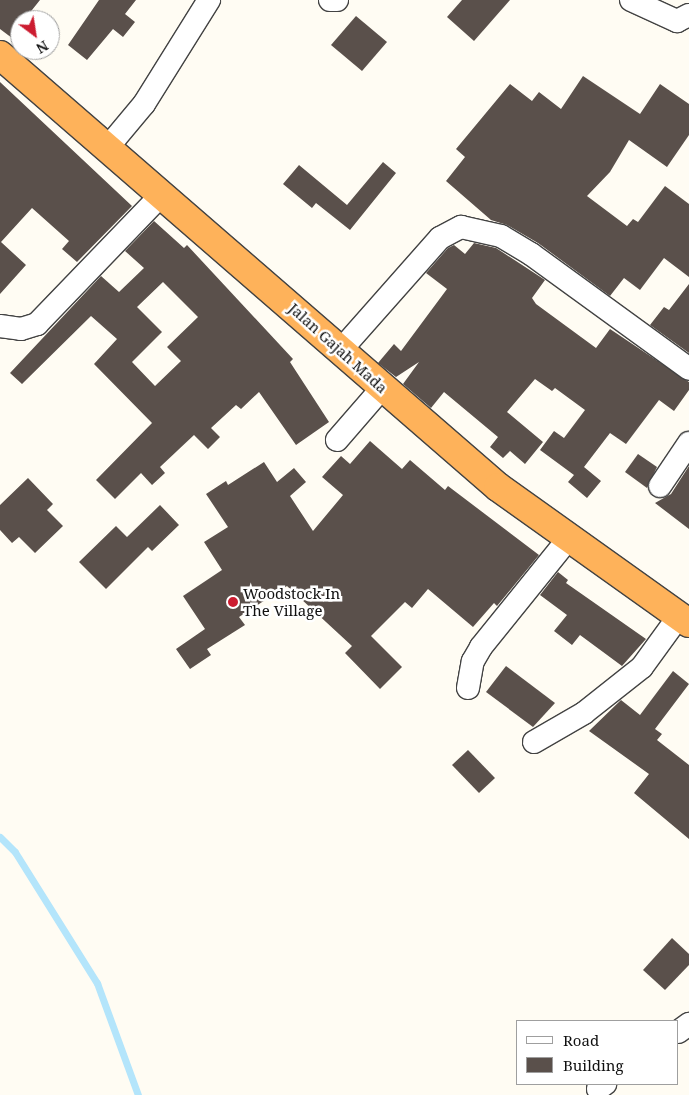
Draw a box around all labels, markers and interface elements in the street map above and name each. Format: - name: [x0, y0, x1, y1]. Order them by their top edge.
- north arrow: [10, 10, 60, 60]
- text: N: [33, 36, 52, 58]
- street label: Jalan Gajah Mada: [285, 299, 391, 397]
- place label: Woodstock In The Village: [243, 584, 340, 619]
- marker: Woodstock In The Village: [227, 596, 239, 608]
- legend: [516, 1020, 679, 1085]
- text: Road: [563, 1030, 599, 1050]
- text: Building: [563, 1055, 624, 1075]

